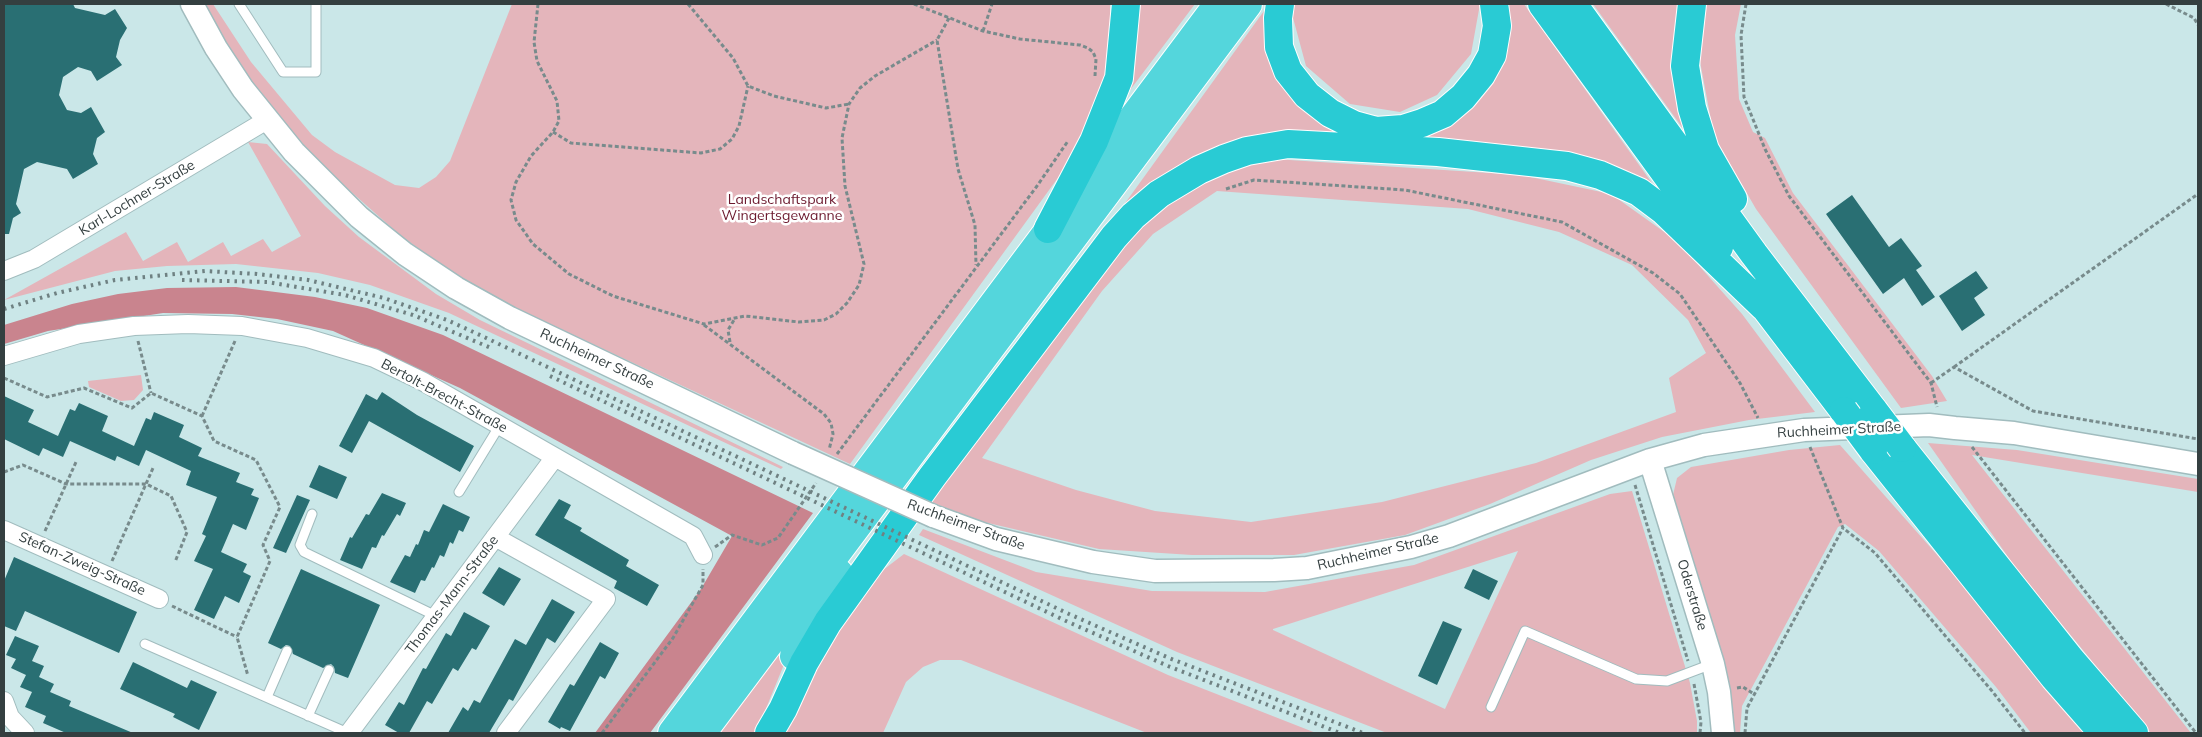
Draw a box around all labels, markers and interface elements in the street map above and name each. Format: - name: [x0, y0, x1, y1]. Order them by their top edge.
- street label: Karl-Lochner-Straße: [76, 157, 198, 239]
- park label: Landschaftspark Wingertsgewanne: [722, 192, 842, 224]
- street label: Ruchheimer Straße: [537, 325, 657, 393]
- street label: Bertolt-Brecht-Straße: [378, 356, 510, 436]
- street label: Ruchheimer Straße: [1777, 418, 1901, 442]
- street label: Ruchheimer Straße: [905, 496, 1027, 554]
- street label: Stefan-Zweig-Straße: [16, 528, 148, 600]
- street label: Ruchheimer Straße: [1316, 530, 1440, 574]
- street label: Thomas-Mann-Straße: [402, 532, 502, 658]
- street label: Oderstraße: [1673, 557, 1711, 633]

